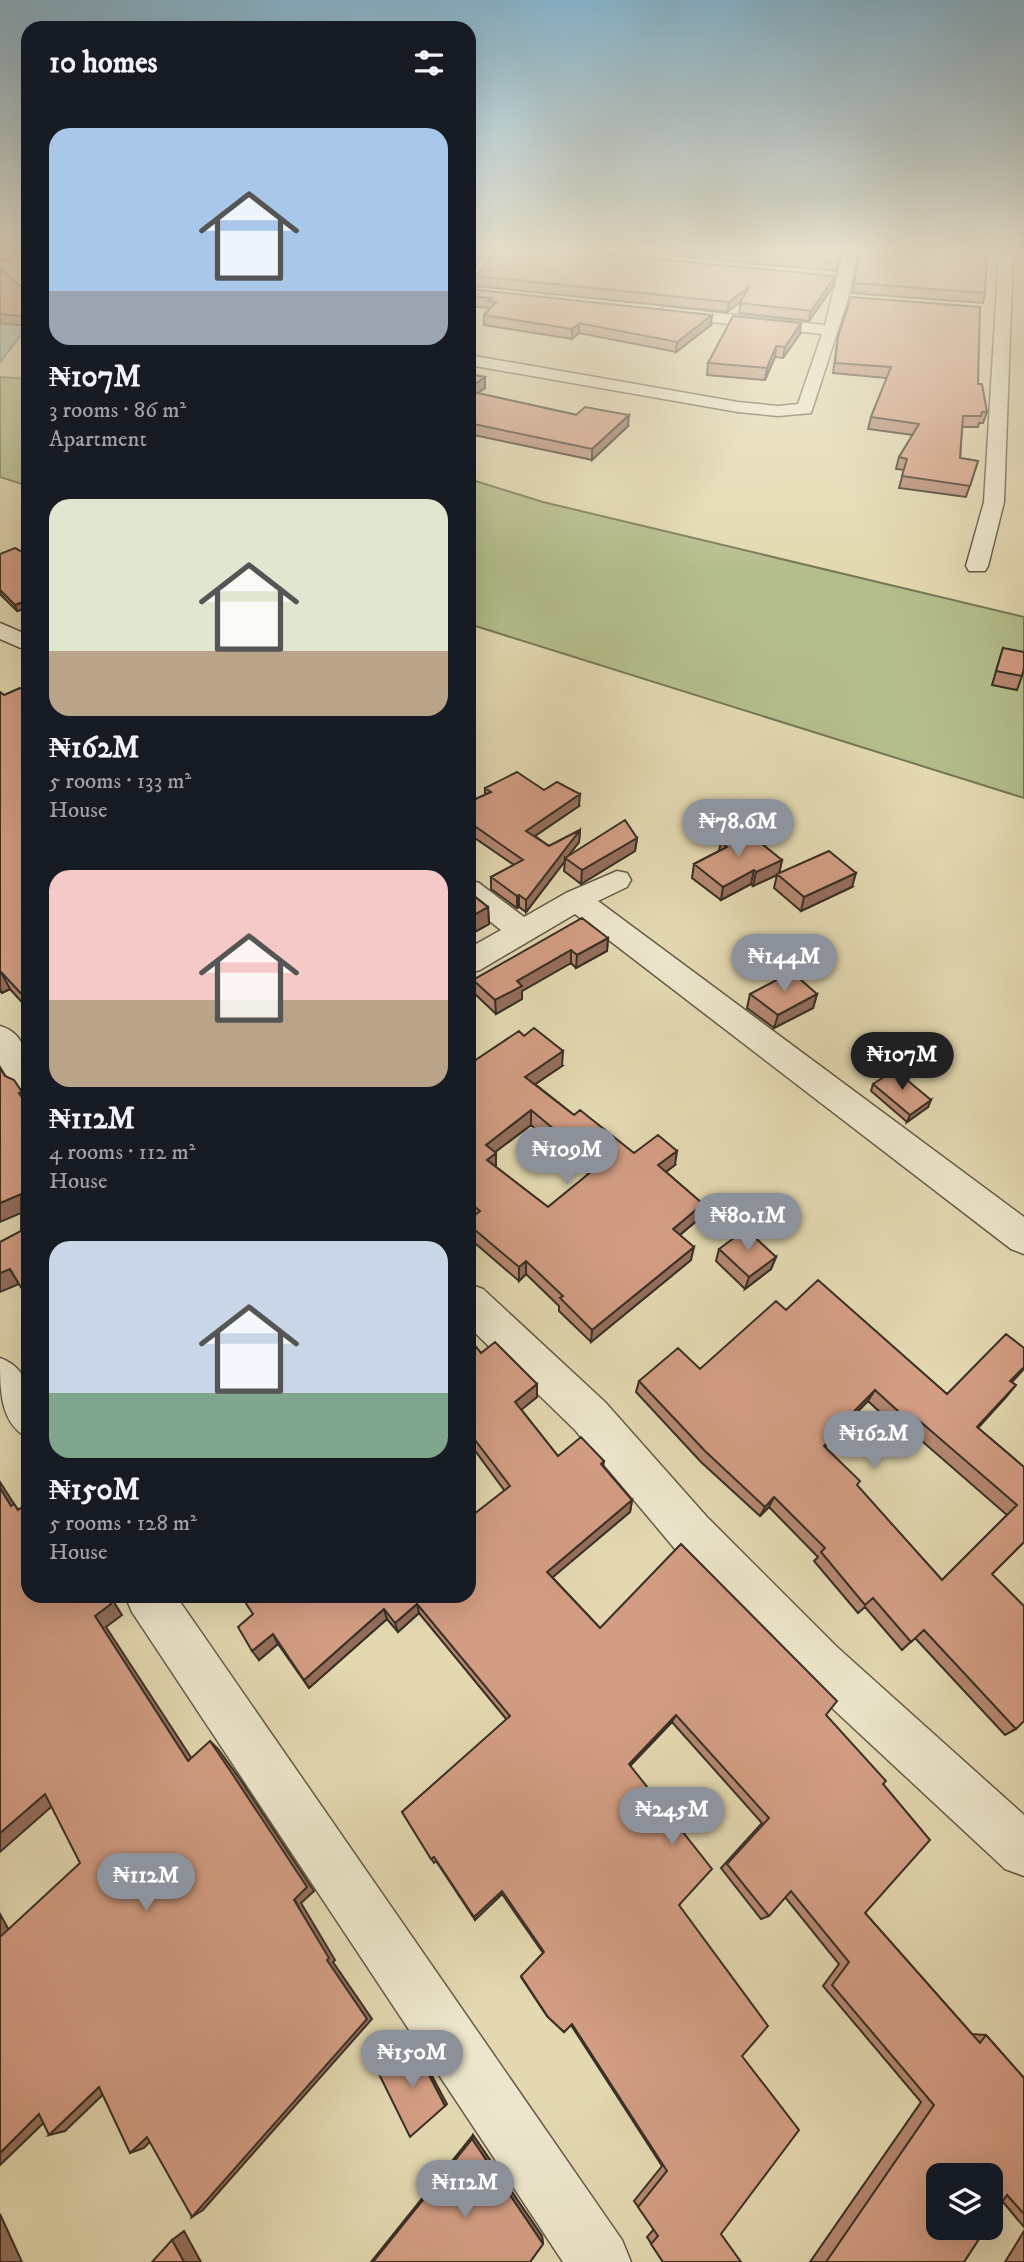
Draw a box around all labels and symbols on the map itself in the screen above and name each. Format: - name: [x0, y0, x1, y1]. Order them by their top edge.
- pin: ₦78.6M: [681, 800, 795, 859]
- pin: ₦144M: [735, 934, 833, 994]
- pin: ₦107M: [853, 1032, 951, 1092]
- pin: ₦109M: [518, 1128, 616, 1187]
- pin: ₦80.1M: [691, 1194, 805, 1253]
- pin: ₦162M: [825, 1412, 923, 1471]
- pin: ₦245M: [623, 1787, 721, 1847]
- pin: ₦112M: [97, 1854, 195, 1913]
- pin: ₦150M: [363, 2030, 461, 2090]
- pin: ₦112M: [416, 2160, 514, 2220]

